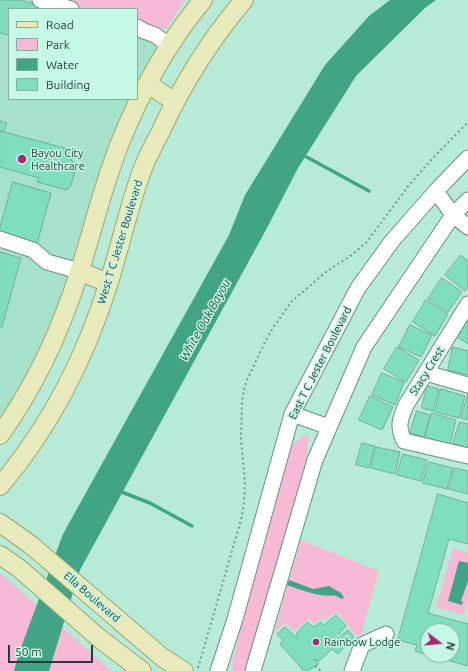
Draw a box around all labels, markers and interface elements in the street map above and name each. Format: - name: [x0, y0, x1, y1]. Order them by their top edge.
- legend: [8, 8, 138, 100]
- text: Road: [46, 18, 74, 31]
- text: Park: [46, 38, 70, 51]
- text: Water: [46, 58, 79, 71]
- text: Building: [46, 78, 90, 91]
- place label: Bayou City Healthcare: [31, 146, 85, 172]
- marker: Bayou City Healthcare: [16, 153, 28, 165]
- street label: West T C Jester Boulevard: [95, 178, 145, 306]
- water label: White Oak Bayou: [177, 277, 233, 363]
- street label: East T C Jester Boulevard: [286, 304, 354, 422]
- street label: Stacy Crest: [407, 344, 447, 398]
- street label: Ella Boulevard: [61, 569, 123, 625]
- north arrow: [420, 623, 460, 663]
- place label: Rainbow Lodge: [324, 635, 400, 649]
- scale bar: [10, 637, 95, 663]
- marker: Rainbow Lodge: [311, 637, 321, 647]
- text: N: [444, 640, 457, 652]
- text: 50 m: [15, 645, 42, 658]

